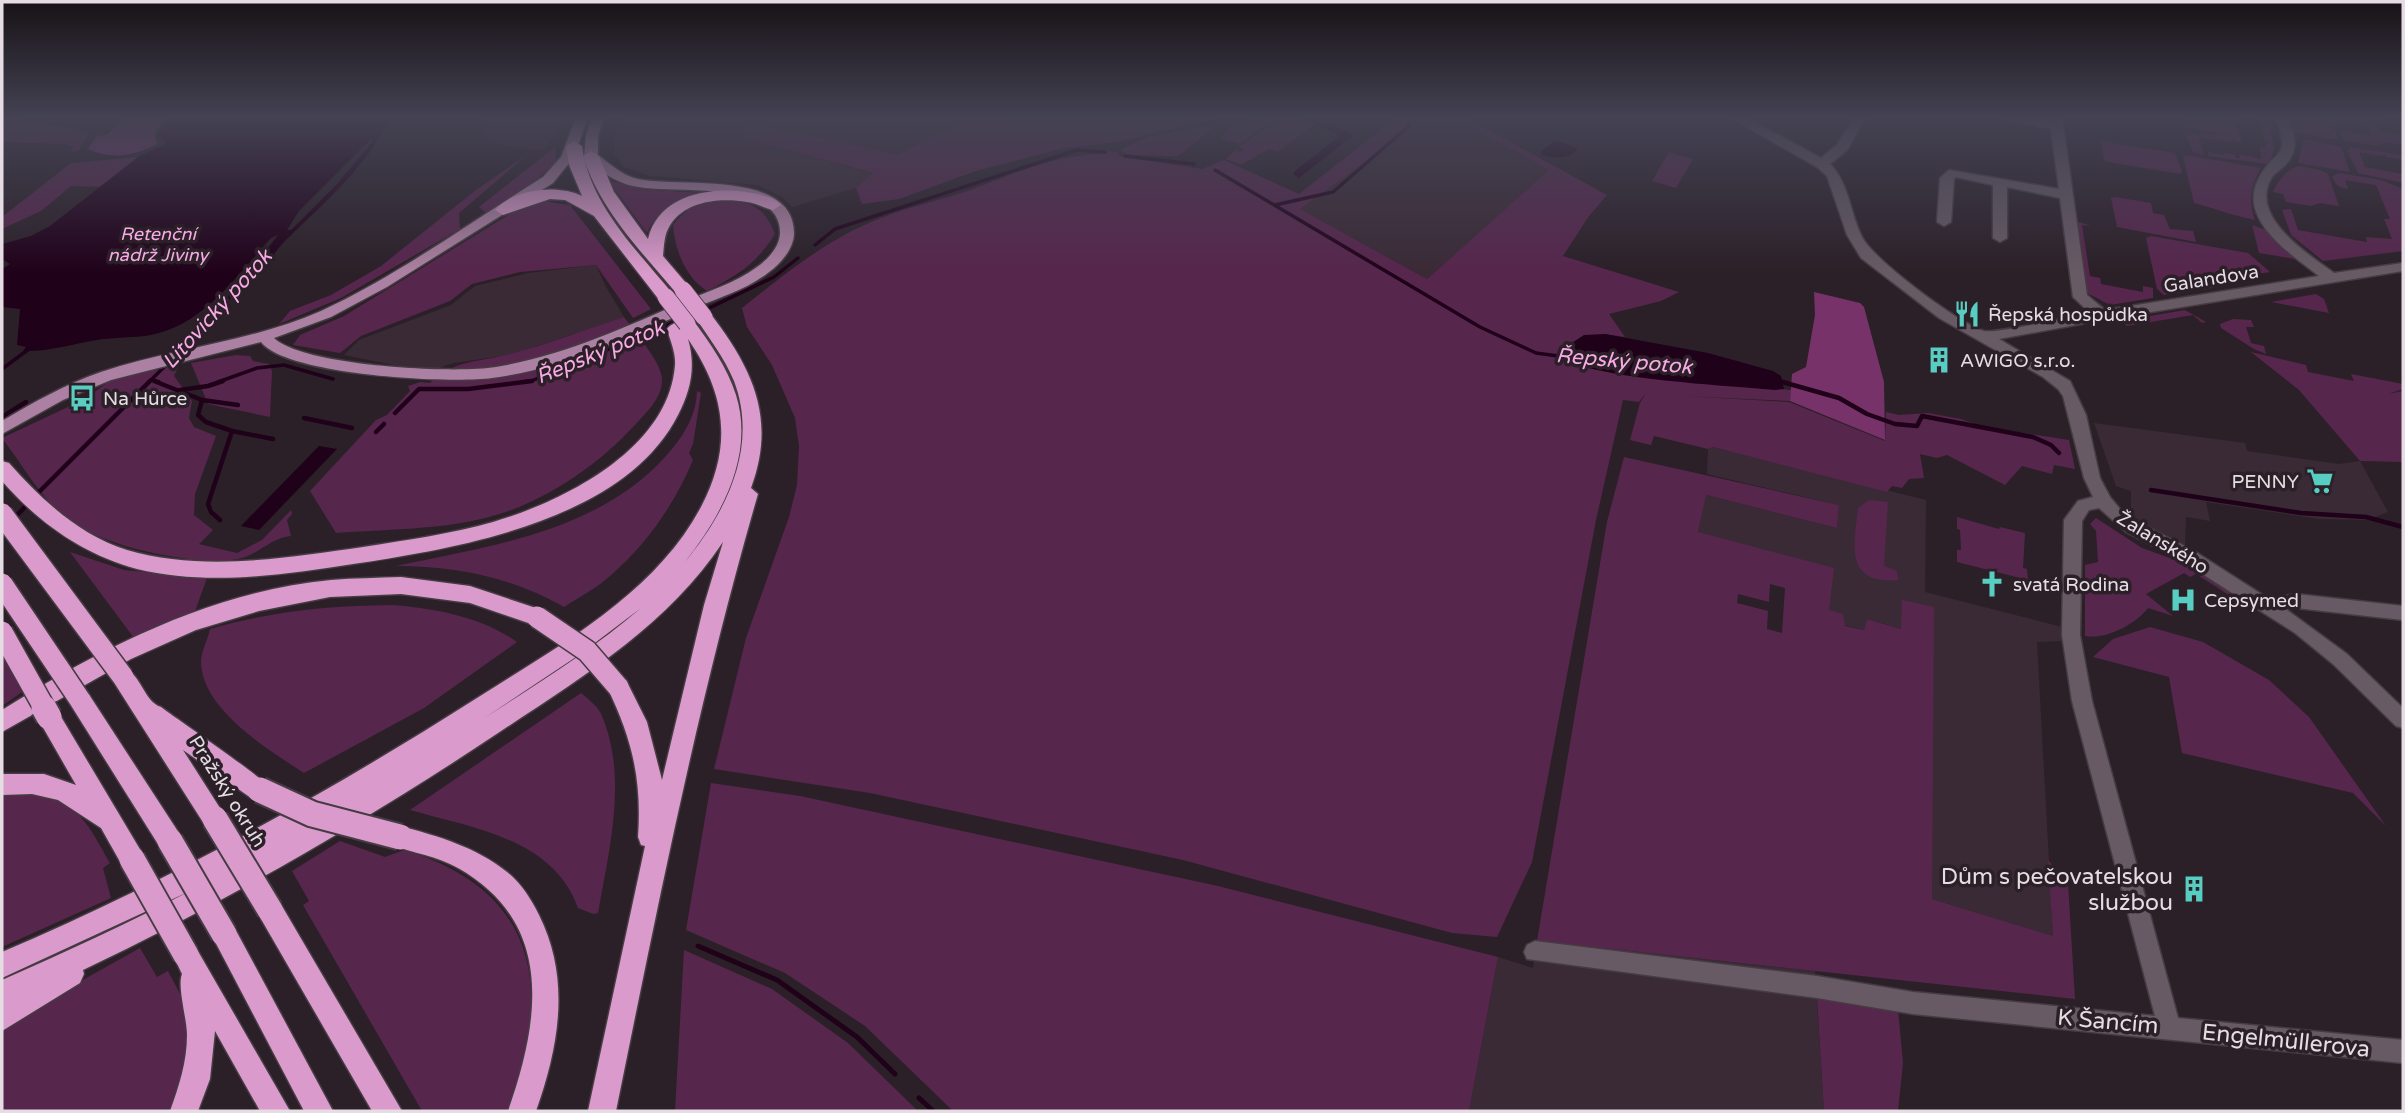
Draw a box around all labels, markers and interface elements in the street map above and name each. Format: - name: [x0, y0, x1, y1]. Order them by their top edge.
- water label: Retenční nádrž Jiviny: [108, 223, 210, 266]
- water label: Litovický potok: [157, 243, 278, 374]
- street label: Galandova: [2162, 261, 2260, 297]
- restaurant icon: Řepská hospůdka: [1952, 299, 1982, 329]
- place label: Řepská hospůdka: [1988, 304, 2148, 326]
- water label: Řepský potok: [532, 315, 670, 390]
- water label: Řepský potok: [1555, 343, 1695, 380]
- building icon: AWIGO s.r.o.: [1924, 345, 1954, 375]
- place label: AWIGO s.r.o.: [1960, 350, 2075, 372]
- bus stop icon: Na Hůrce: [67, 383, 97, 413]
- place label: Na Hůrce: [103, 388, 187, 410]
- supermarket icon: PENNY: [2305, 466, 2335, 496]
- place label: PENNY: [2231, 471, 2299, 493]
- street label: Žalanského: [2113, 507, 2212, 579]
- church icon: svatá Rodina: [1977, 569, 2007, 599]
- place label: svatá Rodina: [2013, 574, 2129, 596]
- hospital icon: Cepsymed: [2168, 585, 2198, 615]
- place label: Cepsymed: [2204, 590, 2299, 612]
- street label: Pražský okruh: [184, 732, 270, 851]
- place label: Dům s pečovatelskou službou: [1941, 863, 2173, 917]
- building icon: Dům s pečovatelskou službou: [2179, 874, 2209, 904]
- street label: K Šancím: [2056, 1004, 2160, 1040]
- street label: Engelmüllerova: [2201, 1018, 2371, 1064]

